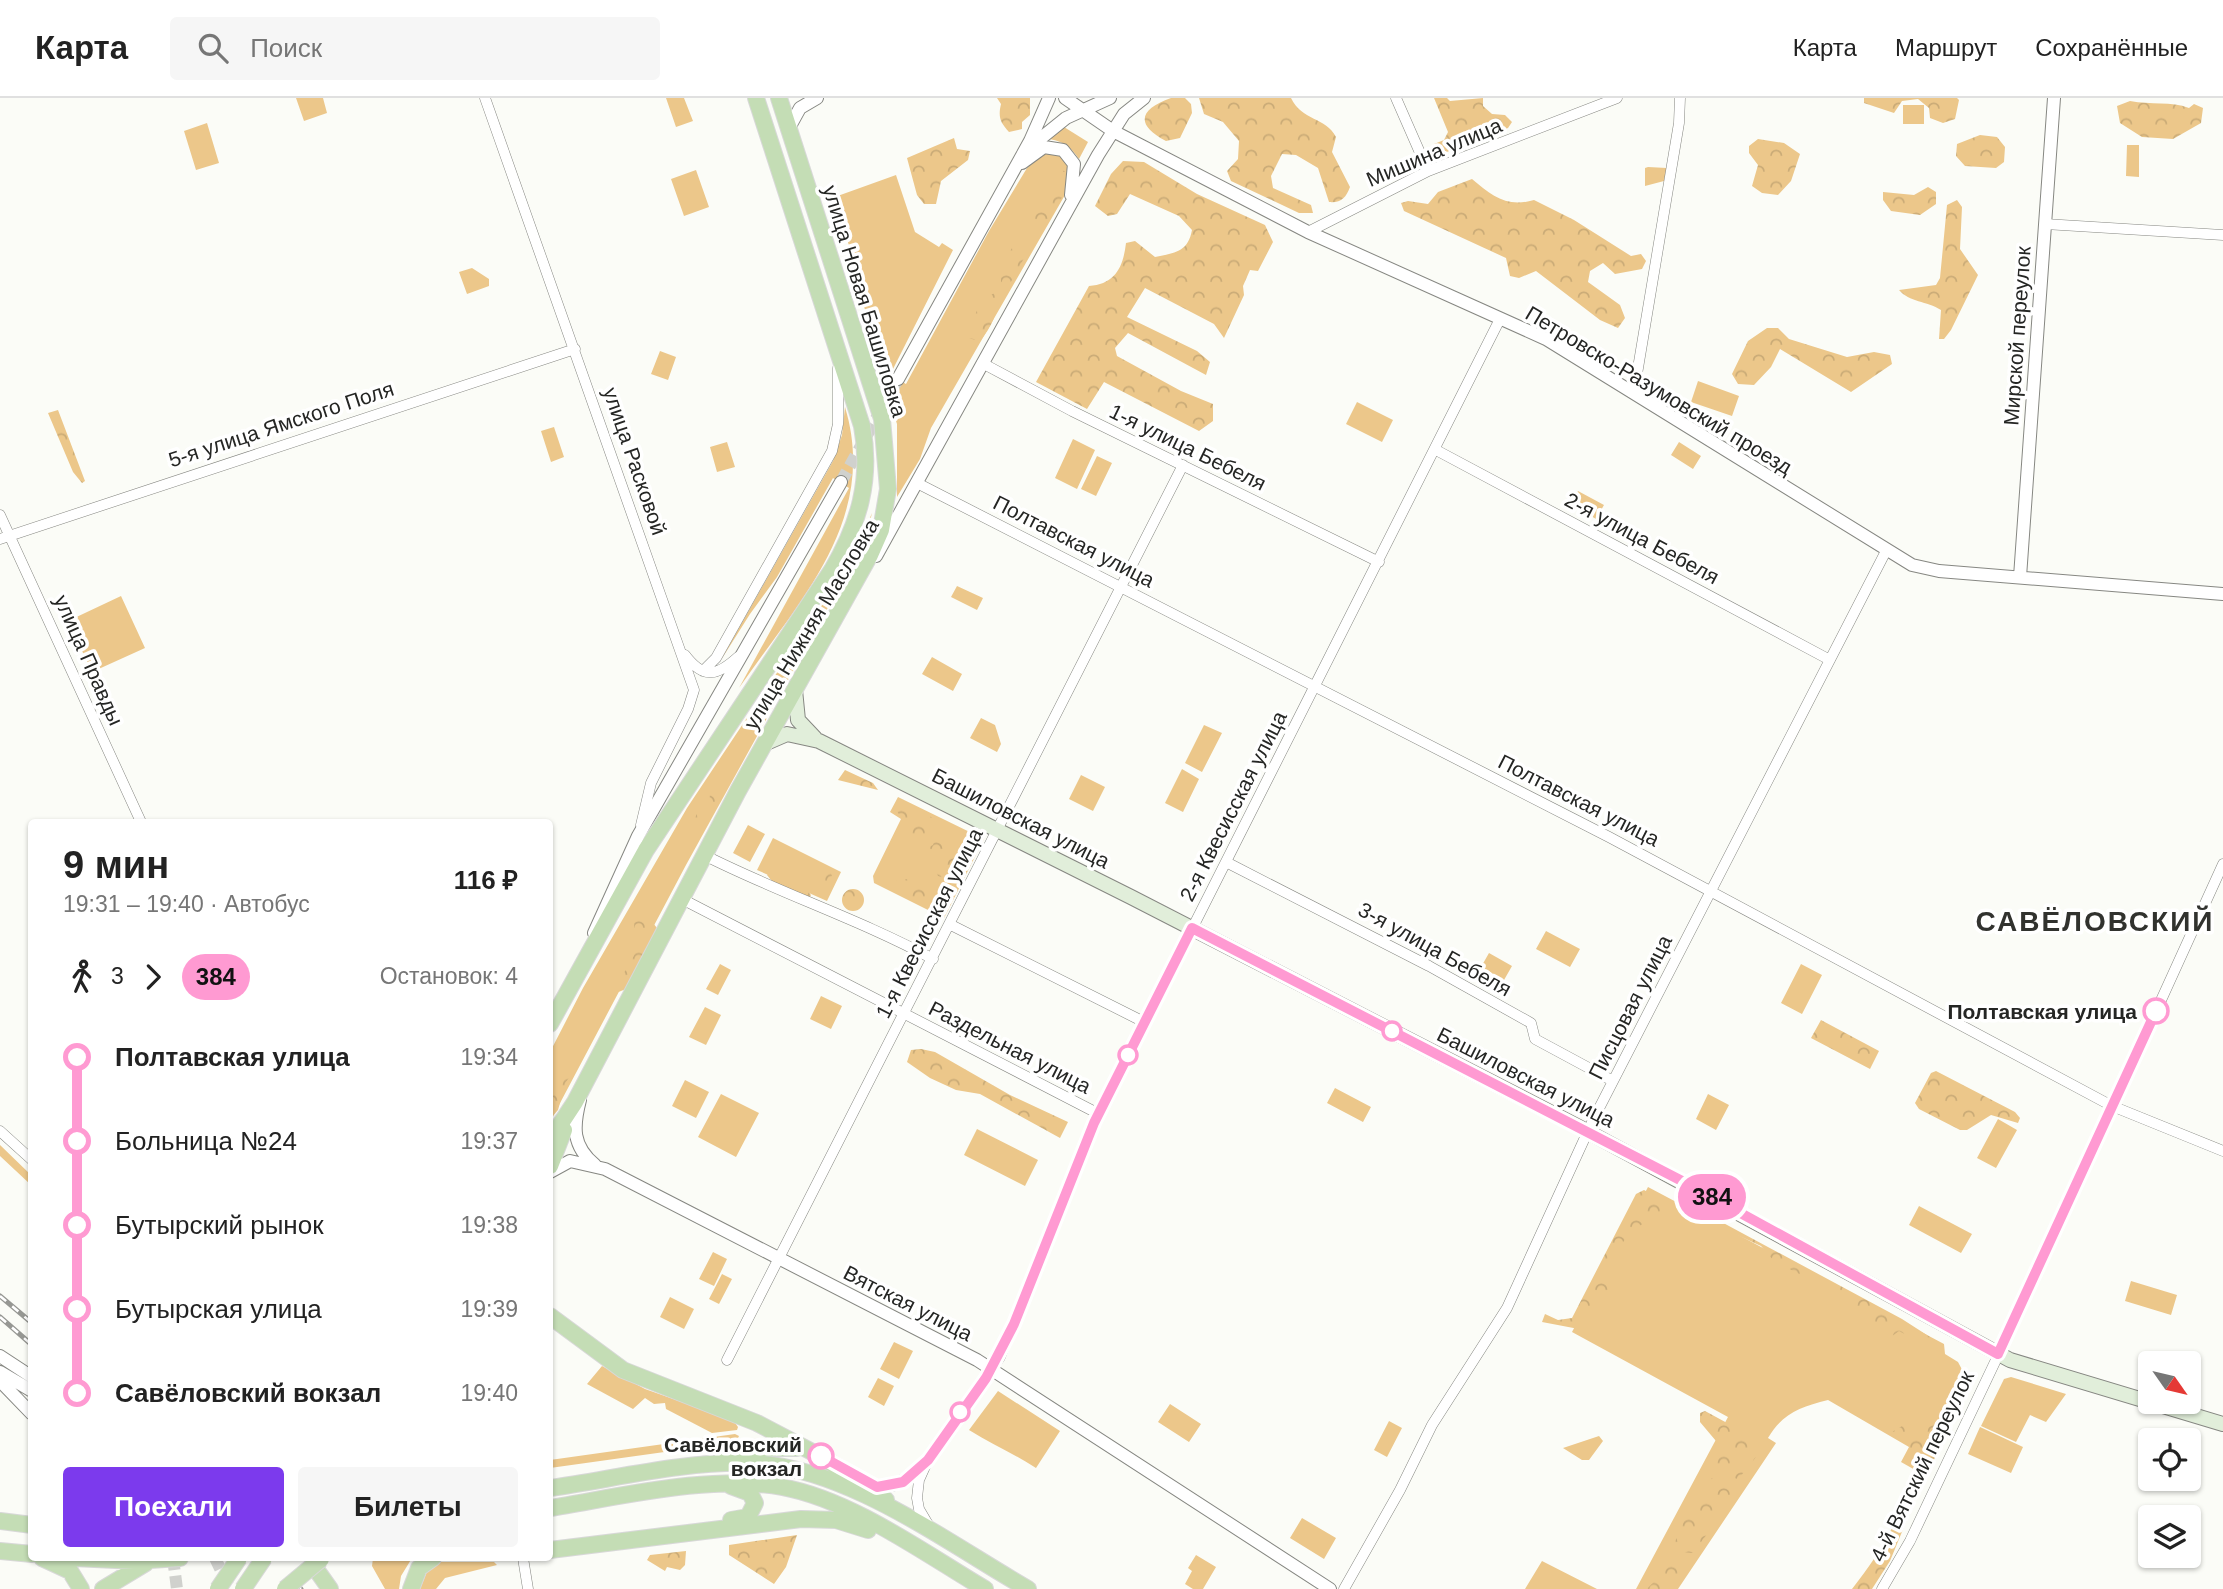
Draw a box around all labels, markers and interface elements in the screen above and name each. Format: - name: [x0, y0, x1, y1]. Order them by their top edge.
- search box: [170, 17, 660, 80]
- text: Карта: [35, 29, 128, 66]
- icon: search: [194, 29, 232, 67]
- text: Поиск: [250, 33, 322, 63]
- text: Карта: [1793, 34, 1857, 61]
- text: Маршрут: [1895, 34, 1997, 61]
- text: Сохранённые: [2035, 34, 2188, 61]
- street label: Мишина улица: [1363, 113, 1505, 191]
- street label: улица Новая Башиловка: [819, 182, 911, 420]
- street label: Мирской переулок: [1999, 245, 2035, 426]
- street label: Петровско-Разумовский проезд: [1522, 301, 1796, 479]
- street label: 5-я улица Ямского Поля: [166, 377, 396, 471]
- street label: улица Расковой: [599, 384, 671, 538]
- street label: 1-я улица Бебеля: [1106, 399, 1270, 495]
- street label: 2-я улица Бебеля: [1561, 488, 1723, 588]
- street label: Полтавская улица: [990, 491, 1158, 592]
- street label: улица Нижняя Масловка: [739, 514, 883, 733]
- street label: улица Правды: [50, 591, 128, 729]
- street label: 2-я Квесисская улица: [1175, 707, 1291, 905]
- street label: Полтавская улица: [1495, 750, 1663, 851]
- street label: Башиловская улица: [929, 763, 1114, 873]
- street label: 1-я Квесисская улица: [871, 824, 987, 1022]
- text: 9 мин: [63, 844, 169, 886]
- text: 116 ₽: [454, 865, 518, 895]
- text: 19:31 – 19:40 · Автобус: [63, 891, 310, 917]
- street label: 3-я улица Бебеля: [1355, 897, 1515, 1001]
- district label: САВЁЛОВСКИЙ: [1976, 905, 2214, 937]
- street label: Писцовая улица: [1584, 931, 1676, 1083]
- icon: walk: [63, 958, 101, 996]
- icon: forward: [134, 958, 172, 996]
- text: 3: [111, 963, 124, 989]
- text: 384: [196, 963, 236, 990]
- text: Остановок: 4: [380, 963, 518, 989]
- street label: Раздельная улица: [925, 996, 1095, 1098]
- marker: Полтавская улица: [2143, 998, 2169, 1024]
- place label: Полтавская улица: [1947, 1000, 2137, 1023]
- unlabelled marker: [1382, 1021, 1402, 1041]
- street label: Башиловская улица: [1434, 1022, 1619, 1132]
- text: Полтавская улица: [115, 1042, 350, 1072]
- text: 19:34: [460, 1044, 518, 1070]
- unlabelled marker: [1118, 1045, 1138, 1065]
- text: Больница №24: [115, 1126, 297, 1156]
- text: 19:37: [460, 1128, 518, 1154]
- line badge: 384: [1672, 1174, 1752, 1220]
- text: 384: [1692, 1183, 1732, 1210]
- text: Бутырский рынок: [115, 1210, 324, 1240]
- text: 19:38: [460, 1212, 518, 1238]
- street label: Вятская улица: [840, 1261, 976, 1345]
- text: Бутырская улица: [115, 1294, 322, 1324]
- text: 19:39: [460, 1296, 518, 1322]
- north arrow: [2138, 1351, 2202, 1414]
- map controls: [2138, 1351, 2201, 1568]
- street label: 4-й Вятский переулок: [1866, 1366, 1979, 1565]
- text: Савёловский вокзал: [115, 1378, 381, 1408]
- text: 19:40: [460, 1380, 518, 1406]
- unlabelled marker: [950, 1402, 970, 1422]
- button: locate: [2138, 1428, 2201, 1491]
- place label: Савёловский вокзал: [664, 1433, 802, 1480]
- marker: Савёловский вокзал: [808, 1443, 834, 1469]
- button: Поехали: [63, 1467, 284, 1547]
- button: Билеты: [298, 1467, 518, 1547]
- button: layers: [2138, 1505, 2201, 1568]

